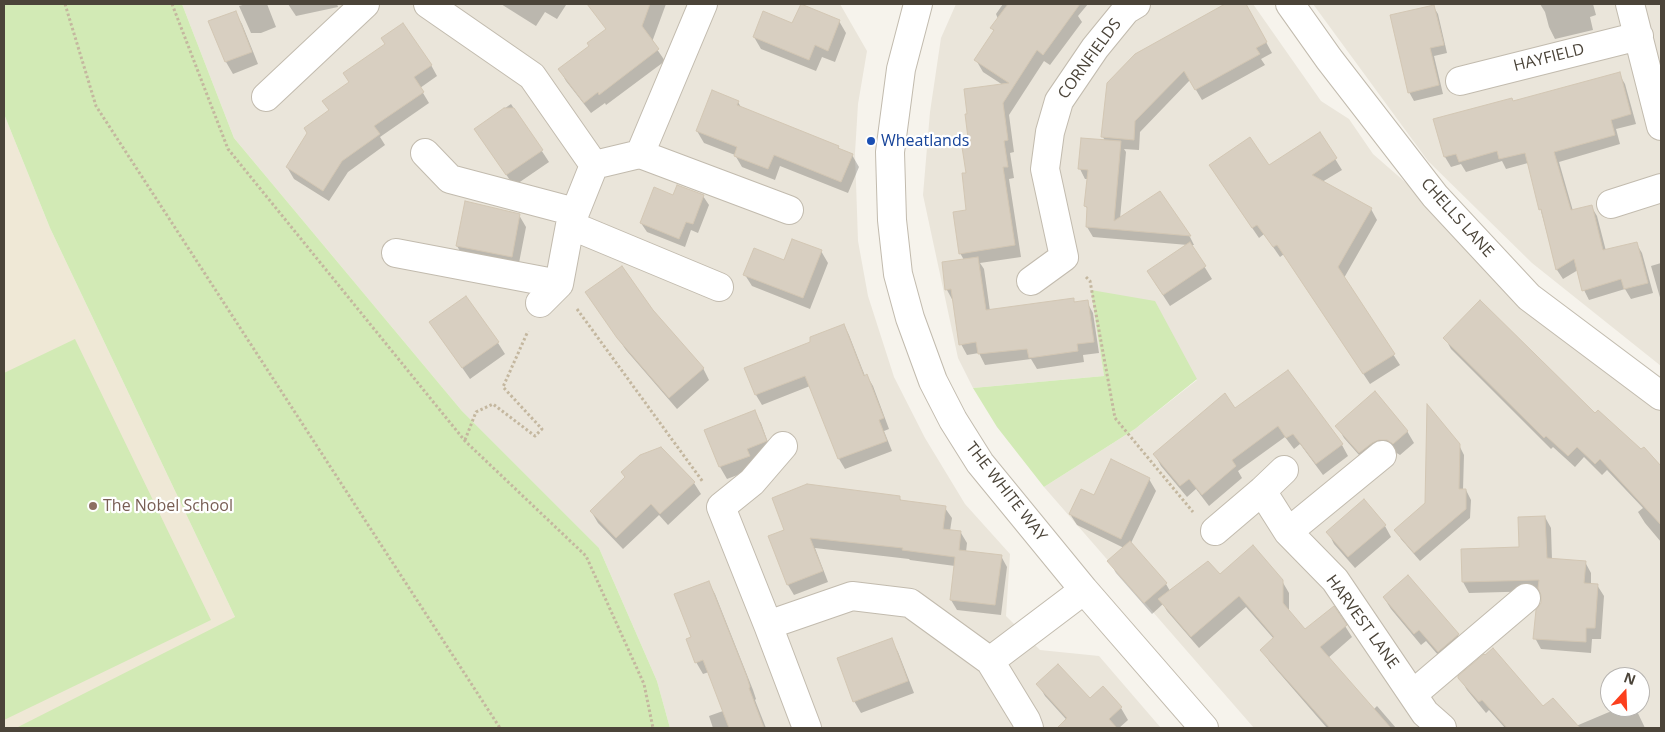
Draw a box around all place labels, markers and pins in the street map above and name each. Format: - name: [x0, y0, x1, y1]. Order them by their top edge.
- place label: Wheatlands: [881, 131, 969, 151]
- marker: Wheatlands: [865, 135, 877, 147]
- place label: The Nobel School: [103, 496, 233, 516]
- marker: The Nobel School: [87, 500, 99, 512]

